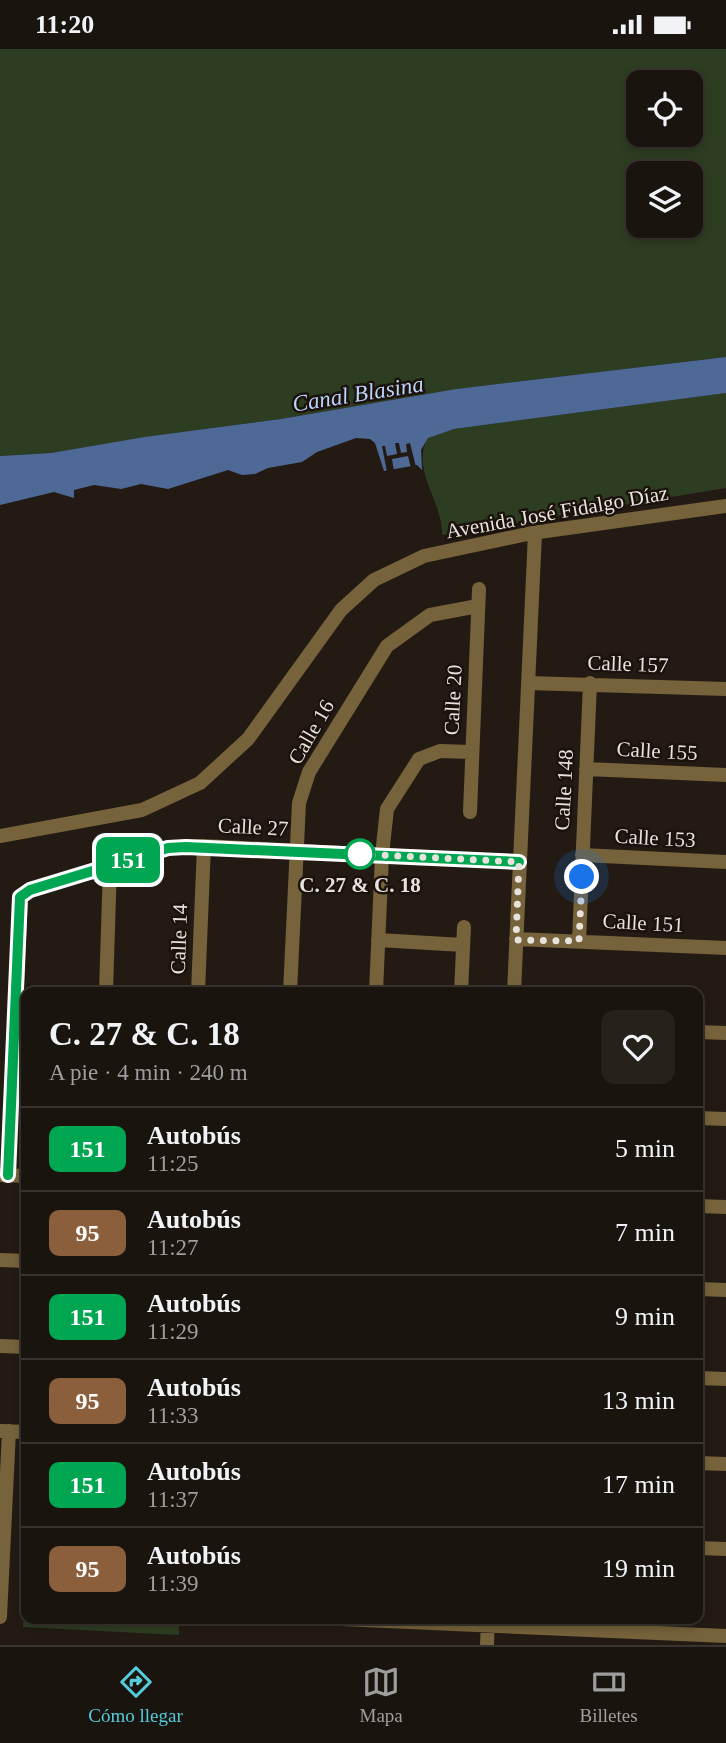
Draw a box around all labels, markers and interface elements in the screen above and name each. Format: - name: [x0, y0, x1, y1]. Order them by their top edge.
- text: 11:20: [35, 10, 94, 39]
- map controls: [626, 70, 703, 238]
- button: locate: [626, 70, 703, 147]
- button: layers: [626, 161, 703, 238]
- water label: Canal Blasina: [291, 371, 425, 417]
- street label: Avenida José Fidalgo Díaz: [444, 481, 670, 543]
- street label: Calle 157: [587, 651, 669, 677]
- street label: Calle 20: [439, 664, 467, 736]
- street label: Calle 16: [283, 695, 339, 769]
- street label: Calle 155: [616, 737, 698, 765]
- street label: Calle 148: [550, 749, 578, 831]
- street label: Calle 27: [217, 813, 289, 841]
- street label: Calle 153: [614, 824, 696, 852]
- line badge: 151: [88, 837, 168, 883]
- marker: C. 27 & C. 18: [345, 839, 375, 869]
- text: 151: [110, 847, 146, 873]
- your location: [564, 859, 599, 894]
- place label: C. 27 & C. 18: [299, 873, 421, 897]
- street label: Calle 14: [166, 903, 192, 975]
- street label: Calle 151: [602, 909, 684, 937]
- button: heart: [601, 1010, 675, 1084]
- text: C. 27 & C. 18: [49, 1016, 240, 1052]
- text: A pie · 4 min · 240 m: [49, 1060, 248, 1085]
- text: Autobús: [147, 1121, 241, 1150]
- text: 5 min: [615, 1134, 675, 1163]
- text: 151: [70, 1136, 106, 1162]
- text: 11:25: [147, 1151, 199, 1176]
- text: Autobús: [147, 1205, 241, 1234]
- text: 7 min: [615, 1218, 675, 1247]
- text: 95: [76, 1220, 100, 1246]
- text: 11:27: [147, 1235, 199, 1260]
- text: Autobús: [147, 1289, 241, 1318]
- text: 9 min: [615, 1302, 675, 1331]
- text: 151: [70, 1304, 106, 1330]
- text: 11:29: [147, 1319, 199, 1344]
- text: Autobús: [147, 1373, 241, 1402]
- text: 13 min: [602, 1386, 675, 1415]
- text: 95: [76, 1388, 100, 1414]
- text: 11:33: [147, 1403, 199, 1428]
- text: Autobús: [147, 1457, 241, 1486]
- text: 17 min: [602, 1470, 675, 1499]
- text: 151: [70, 1472, 106, 1498]
- text: 11:37: [147, 1487, 199, 1512]
- text: Autobús: [147, 1541, 241, 1570]
- text: 19 min: [602, 1554, 675, 1583]
- text: 95: [76, 1556, 100, 1582]
- text: 11:39: [147, 1571, 199, 1596]
- tab: Cómo llegar: [88, 1663, 183, 1727]
- tab: Mapa: [360, 1663, 403, 1727]
- tab: Billetes: [580, 1663, 638, 1727]

